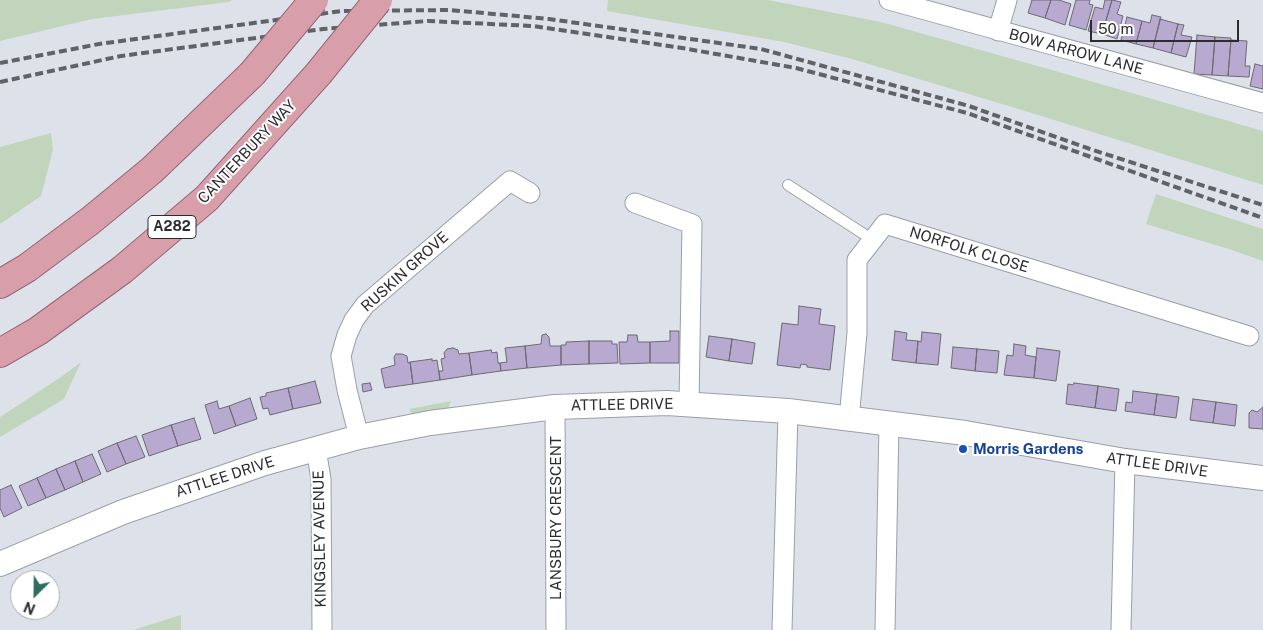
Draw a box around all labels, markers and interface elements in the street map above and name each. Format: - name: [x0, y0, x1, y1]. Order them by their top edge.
- scale bar: [1093, 10, 1242, 42]
- text: 50 m: [1098, 20, 1133, 37]
- street label: BOW ARROW LANE: [1007, 25, 1145, 79]
- street label: CANTERBURY WAY: [194, 96, 300, 208]
- road number: A282: [148, 216, 196, 238]
- street label: NORFOLK CLOSE: [907, 223, 1031, 277]
- street label: RUSKIN GROVE: [358, 228, 452, 316]
- street label: ATTLEE DRIVE: [570, 395, 674, 415]
- street label: LANSBURY CRESCENT: [547, 436, 565, 600]
- place label: Morris Gardens: [973, 440, 1083, 458]
- marker: Morris Gardens: [957, 443, 969, 455]
- street label: ATTLEE DRIVE: [1105, 449, 1209, 481]
- street label: ATTLEE DRIVE: [173, 453, 277, 501]
- street label: KINGSLEY AVENUE: [310, 470, 330, 608]
- north arrow: [10, 570, 60, 620]
- text: N: [21, 598, 38, 617]

